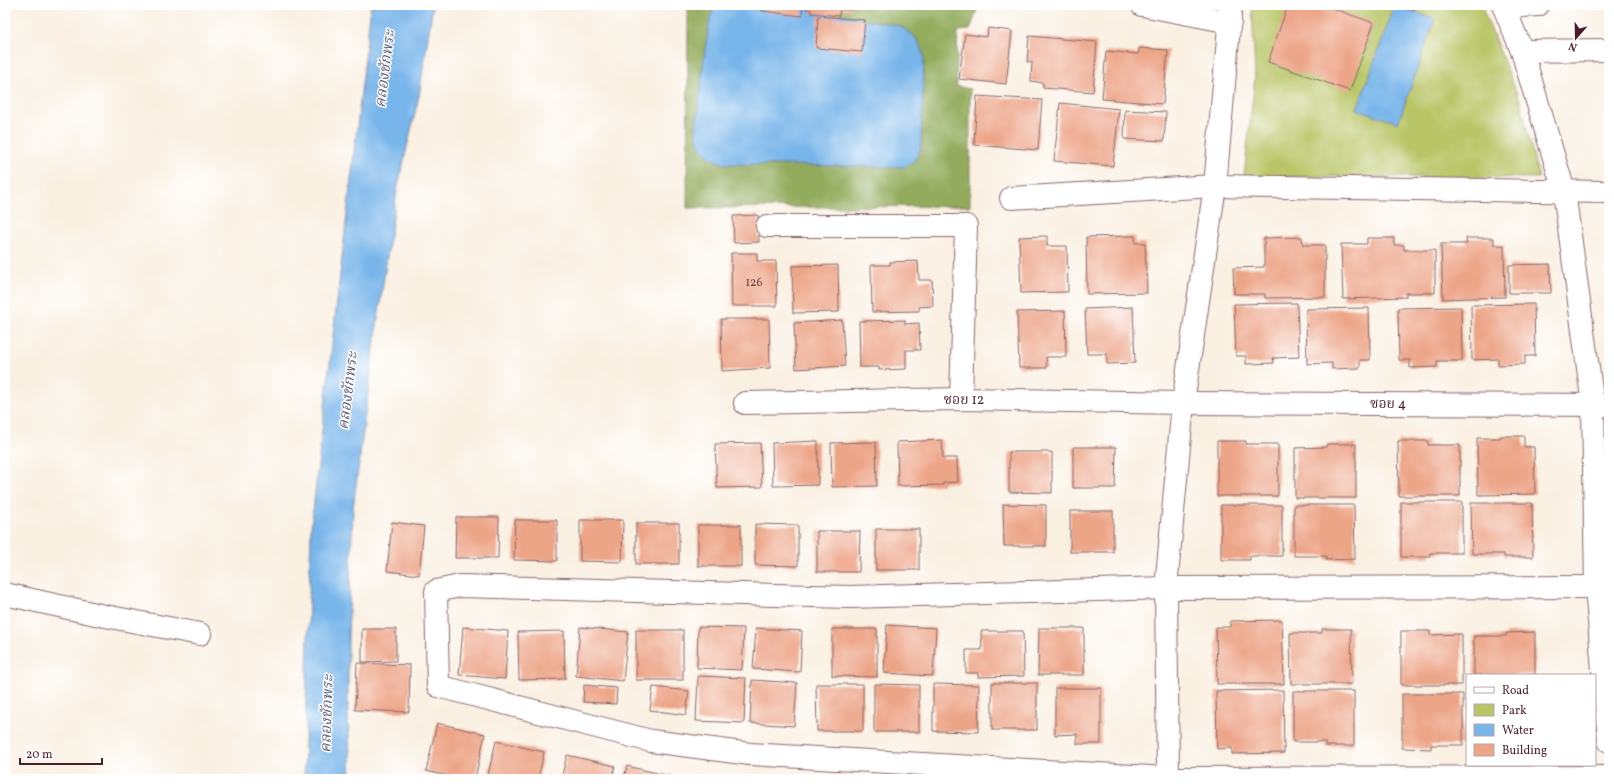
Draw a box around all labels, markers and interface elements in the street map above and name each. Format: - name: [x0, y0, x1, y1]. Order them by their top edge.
- north arrow: [1556, 18, 1596, 58]
- water label: คลองชักพระ: [371, 27, 401, 109]
- text: N: [1567, 38, 1579, 54]
- house number: 126: [745, 275, 763, 291]
- water label: คลองชักพระ: [334, 349, 364, 431]
- street label: ซอย 12: [944, 391, 984, 410]
- street label: ซอย 4: [1370, 395, 1406, 414]
- water label: คลองชักพระ: [316, 673, 340, 753]
- legend: [1466, 674, 1596, 766]
- text: Road: [1502, 683, 1529, 699]
- text: Park: [1502, 703, 1527, 719]
- text: Water: [1502, 723, 1534, 739]
- scale bar: [20, 740, 102, 766]
- text: Building: [1502, 743, 1547, 759]
- text: 20 m: [26, 747, 53, 763]

